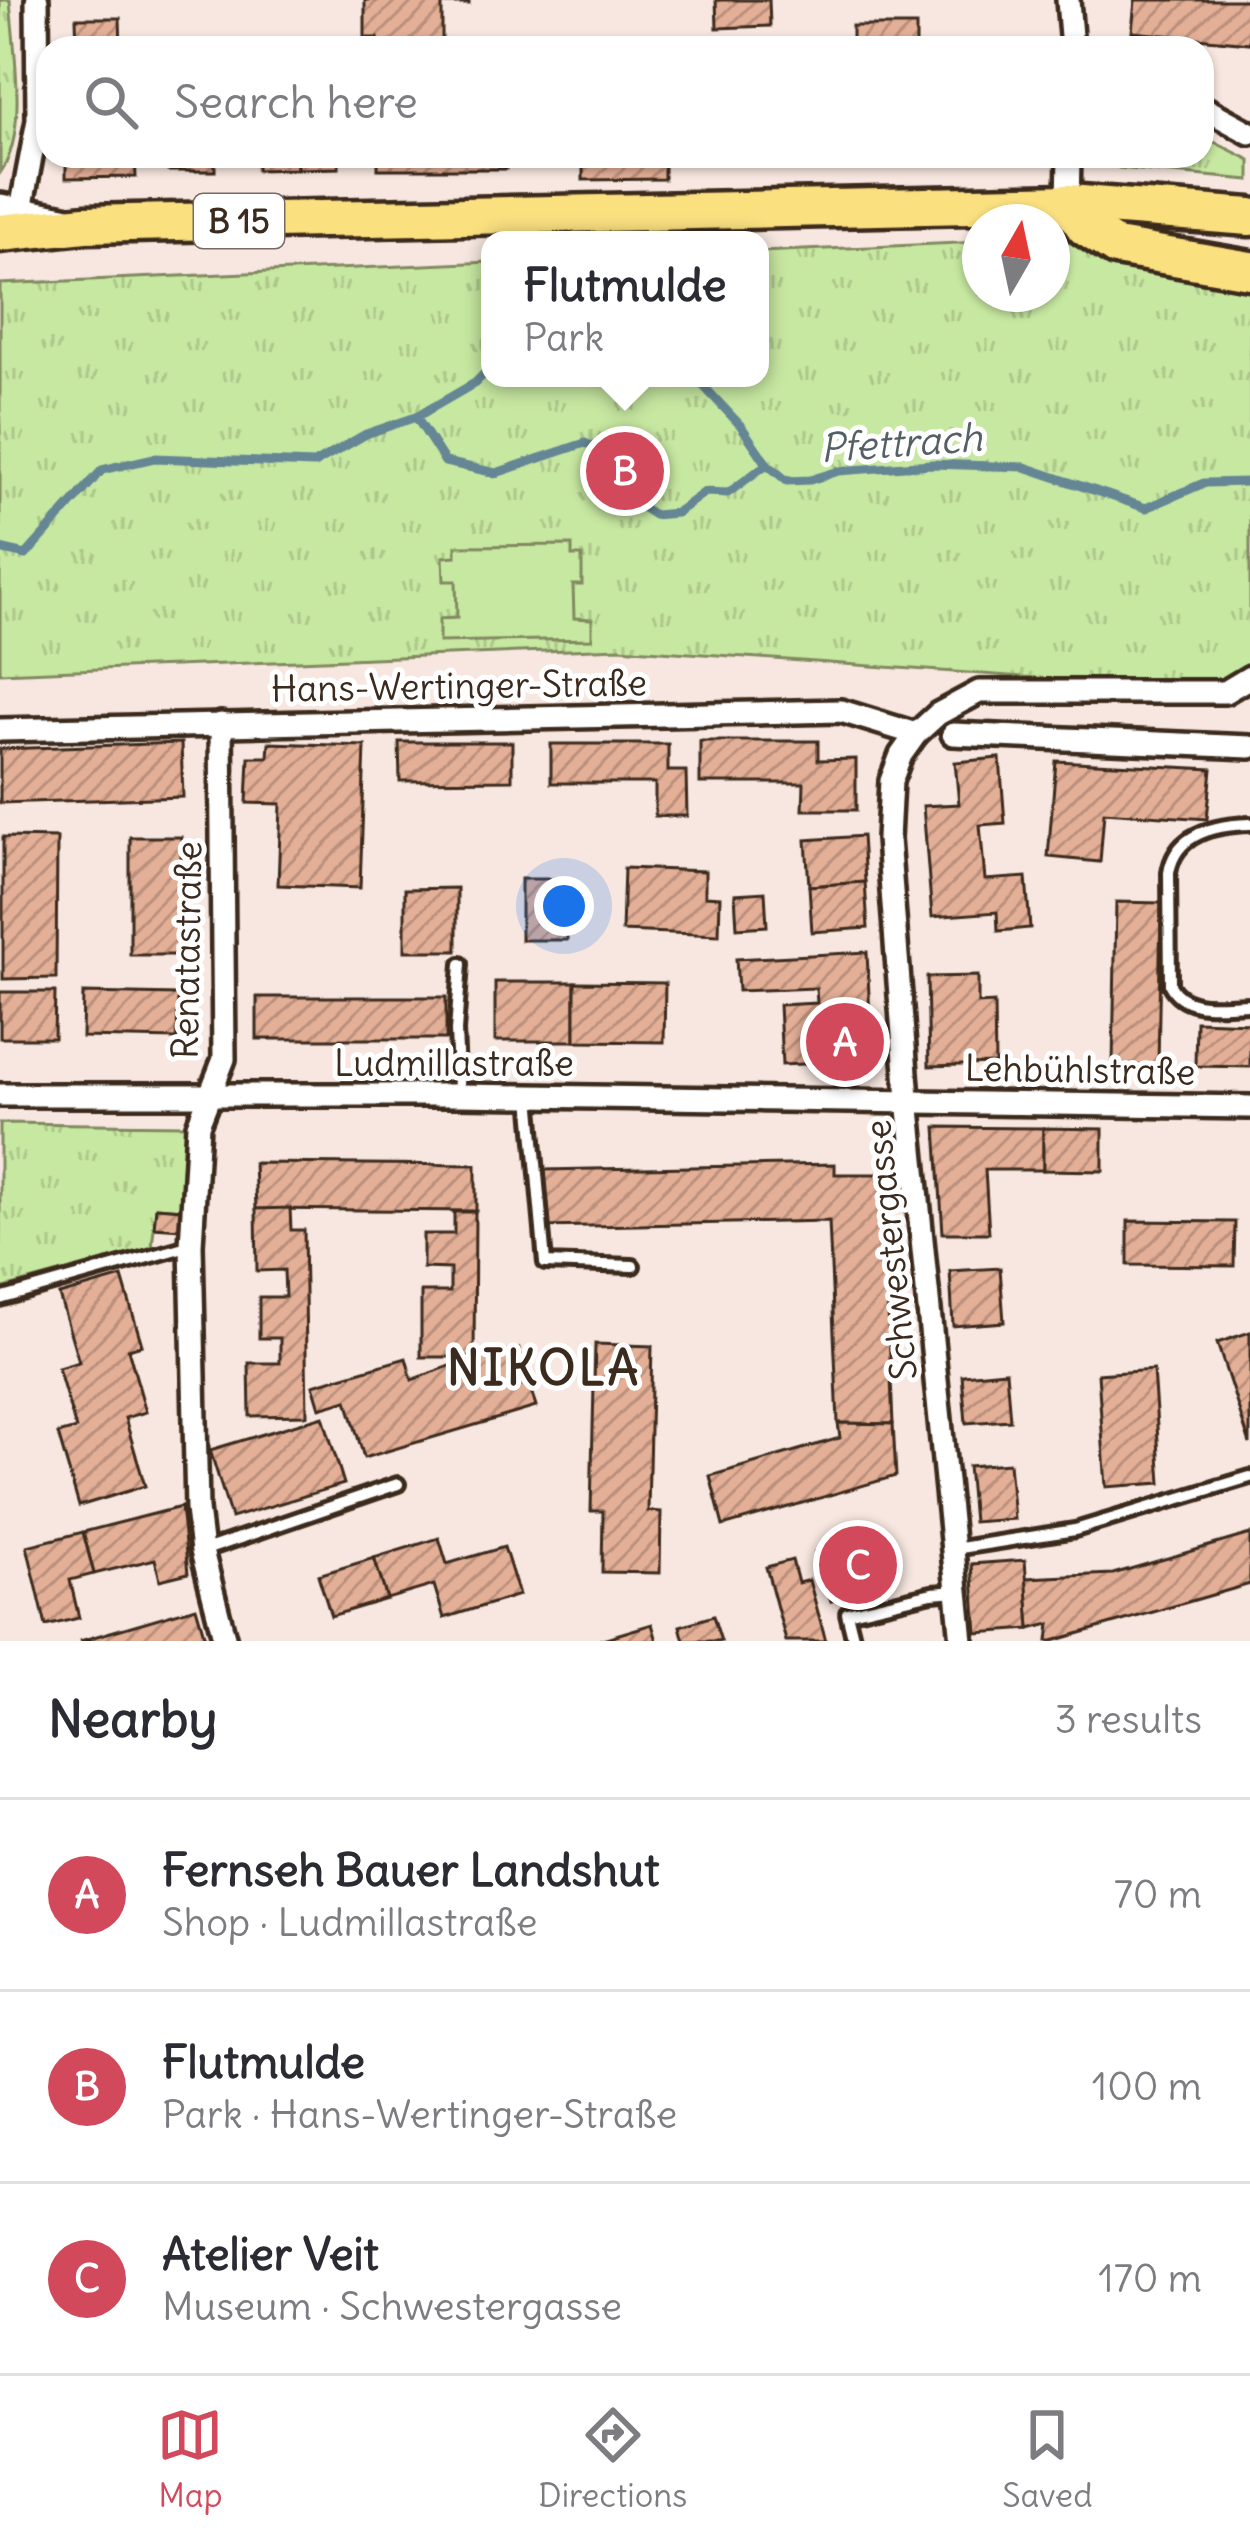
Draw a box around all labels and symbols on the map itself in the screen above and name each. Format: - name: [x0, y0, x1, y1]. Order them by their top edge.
- road number: B 15: [194, 194, 284, 248]
- north arrow: [962, 204, 1070, 312]
- water label: Pfettrach: [818, 413, 985, 473]
- pin: B: [586, 426, 664, 516]
- street label: Hans-Wertinger-Straße: [271, 660, 647, 712]
- street label: Renatastraße: [163, 841, 211, 1059]
- your location: [534, 876, 594, 936]
- pin: A: [806, 997, 884, 1087]
- street label: Ludmillastraße: [334, 1041, 574, 1086]
- street label: Lehbühlstraße: [964, 1045, 1196, 1095]
- street label: Schwestergasse: [855, 1118, 927, 1382]
- district label: NIKOLA: [447, 1338, 641, 1398]
- pin: C: [819, 1520, 897, 1610]

